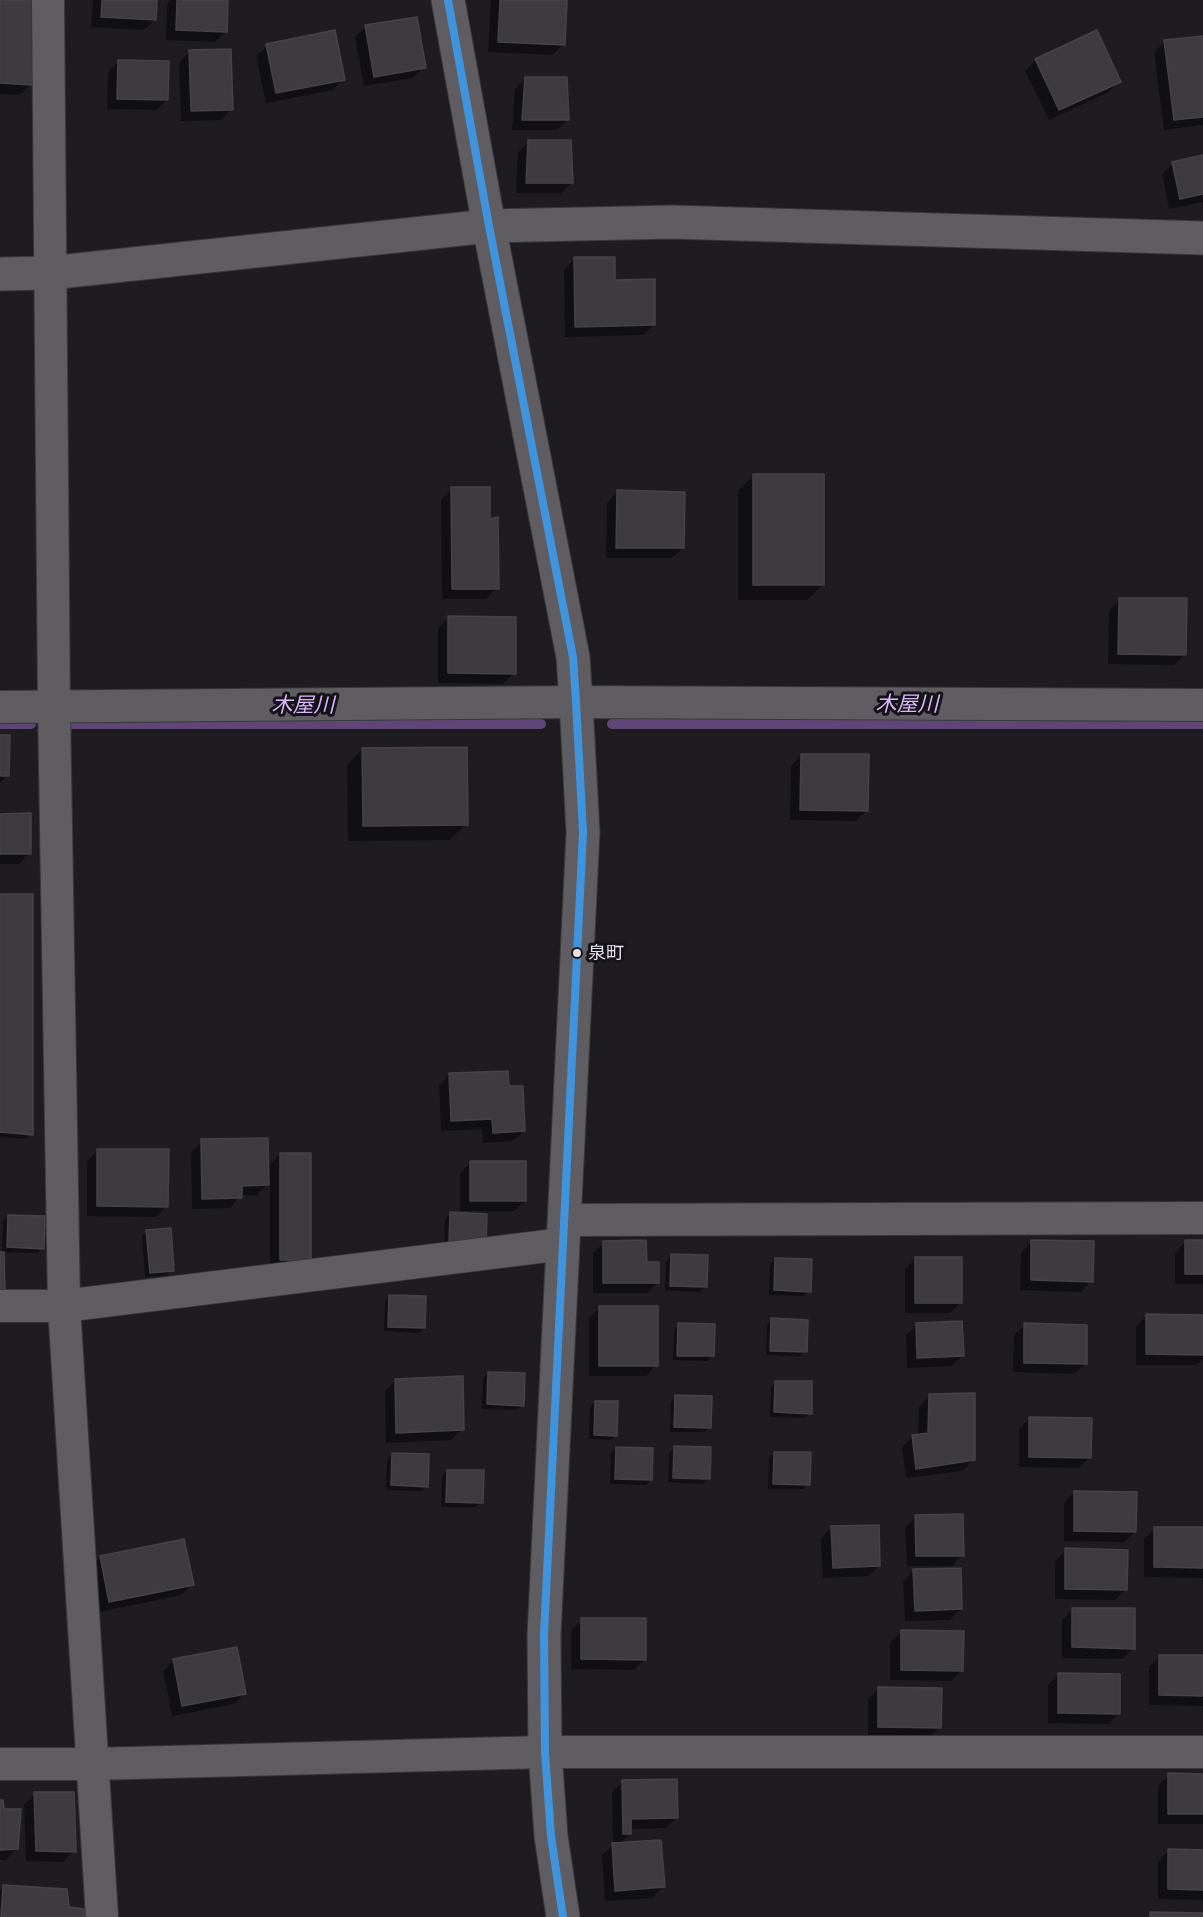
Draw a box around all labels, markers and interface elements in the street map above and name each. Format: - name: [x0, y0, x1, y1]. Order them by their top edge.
- water label: 木屋川: [876, 691, 938, 717]
- water label: 木屋川: [272, 692, 334, 718]
- place label: 泉町: [588, 942, 624, 964]
- marker: 泉町: [571, 947, 583, 959]

